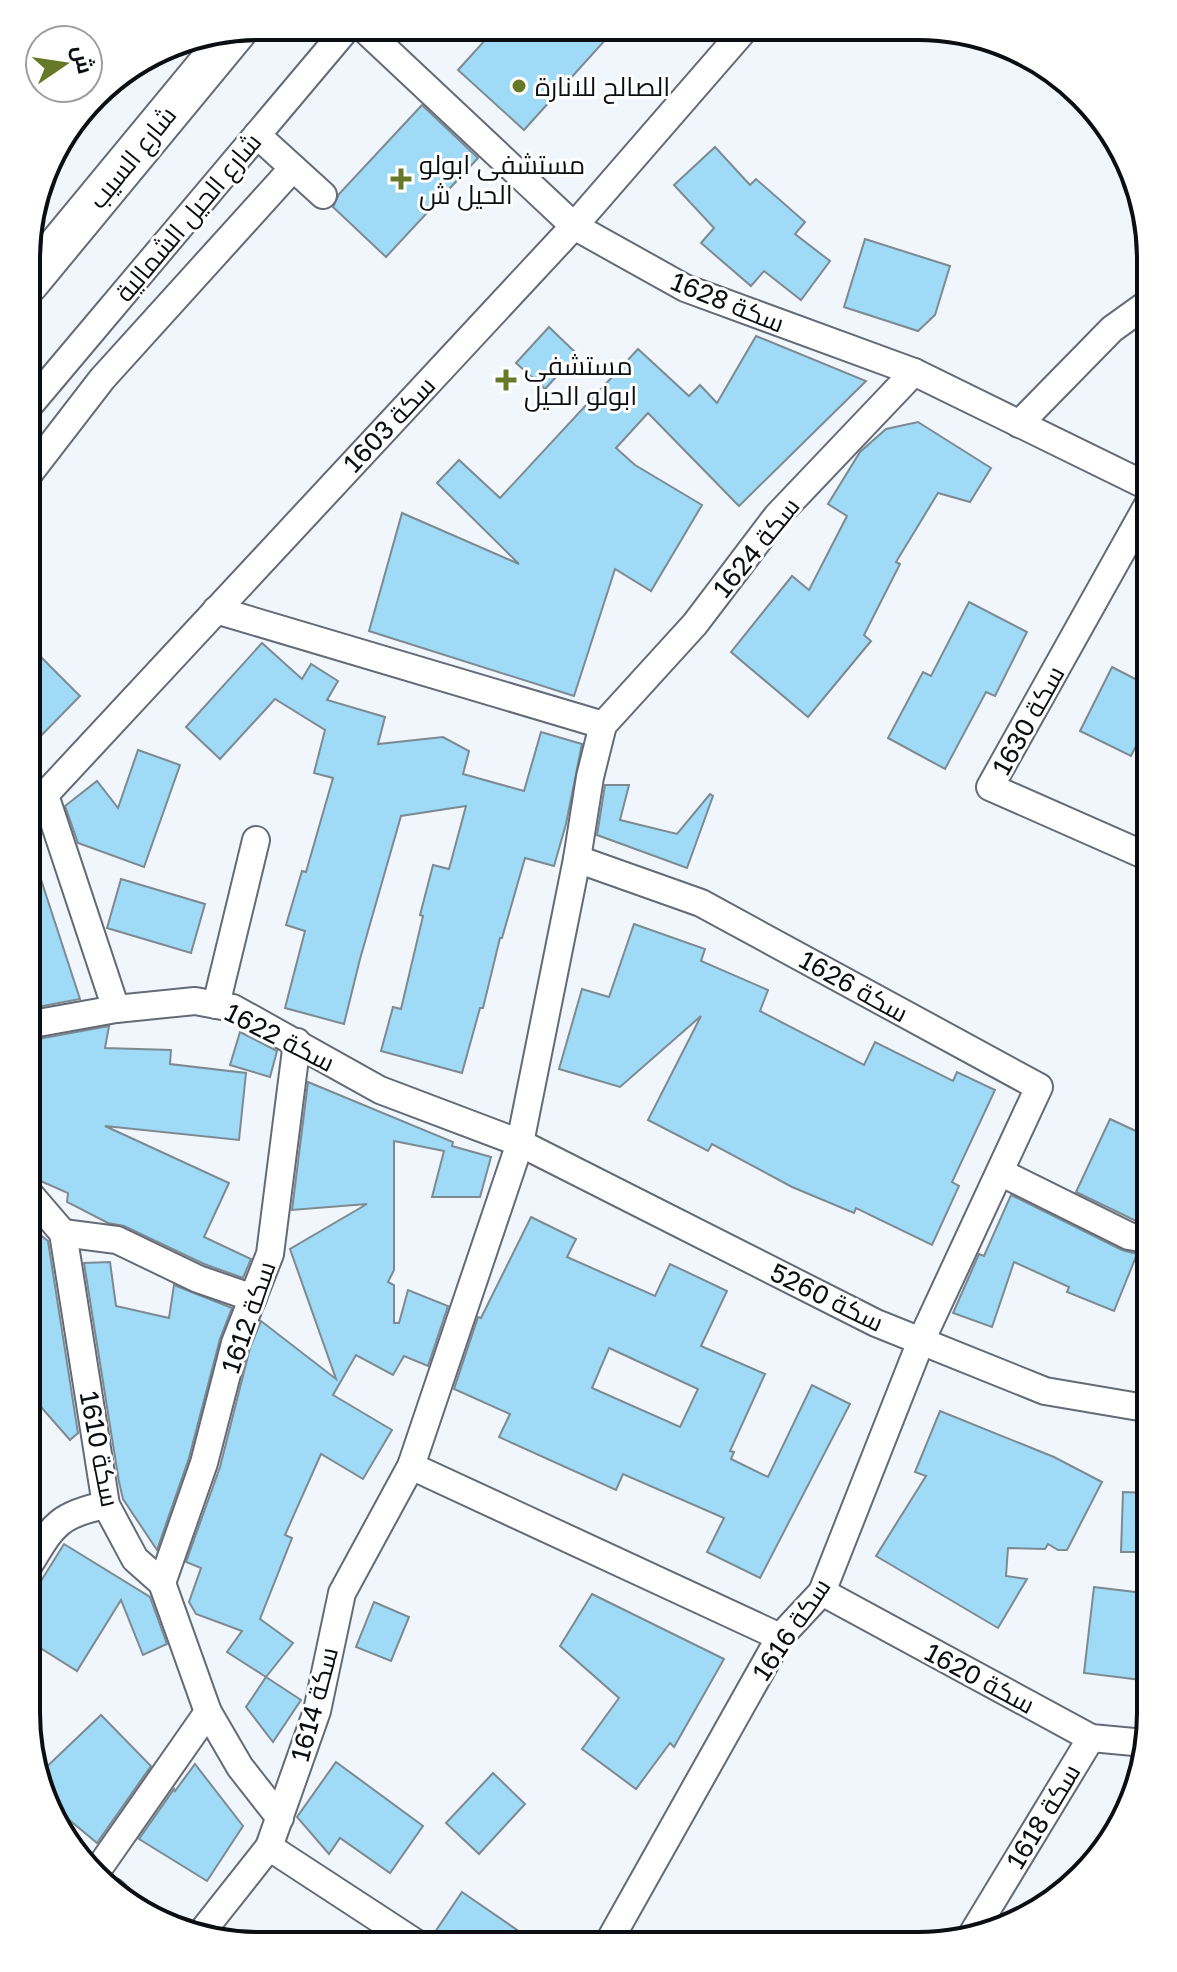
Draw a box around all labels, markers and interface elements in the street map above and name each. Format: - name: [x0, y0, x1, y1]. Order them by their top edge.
- north arrow: [24, 24, 104, 104]
- text: ش: [67, 43, 100, 76]
- place label: الصالح للانارة: [535, 71, 670, 104]
- marker: الصالح للانارة: [510, 77, 528, 95]
- street label: شارع السيب: [81, 100, 184, 216]
- street label: شارع الحيل الشمالية: [108, 126, 269, 309]
- place label: مستشفى ابولو الحيل ش: [419, 149, 585, 211]
- marker: مستشفى ابولو الحيل ش: [390, 168, 412, 190]
- street label: سكة 1628: [667, 265, 789, 339]
- place label: مستشفى ابولو الحيل: [524, 350, 637, 412]
- marker: مستشفى ابولو الحيل: [495, 369, 517, 391]
- street label: سكة 1603: [337, 370, 441, 478]
- street label: سكة 1624: [706, 491, 806, 603]
- street label: سكة 1630: [985, 660, 1071, 780]
- street label: سكة 1626: [794, 944, 914, 1028]
- street label: سكة 1622: [220, 996, 340, 1078]
- street label: سكة 5260: [765, 1256, 889, 1338]
- street label: سكة 1612: [214, 1257, 282, 1377]
- street label: سكة 1610: [74, 1389, 126, 1509]
- street label: سكة 1616: [745, 1572, 837, 1686]
- street label: سكة 1620: [920, 1636, 1040, 1720]
- street label: سكة 1614: [284, 1644, 344, 1764]
- street label: سكة 1618: [1000, 1758, 1086, 1874]

